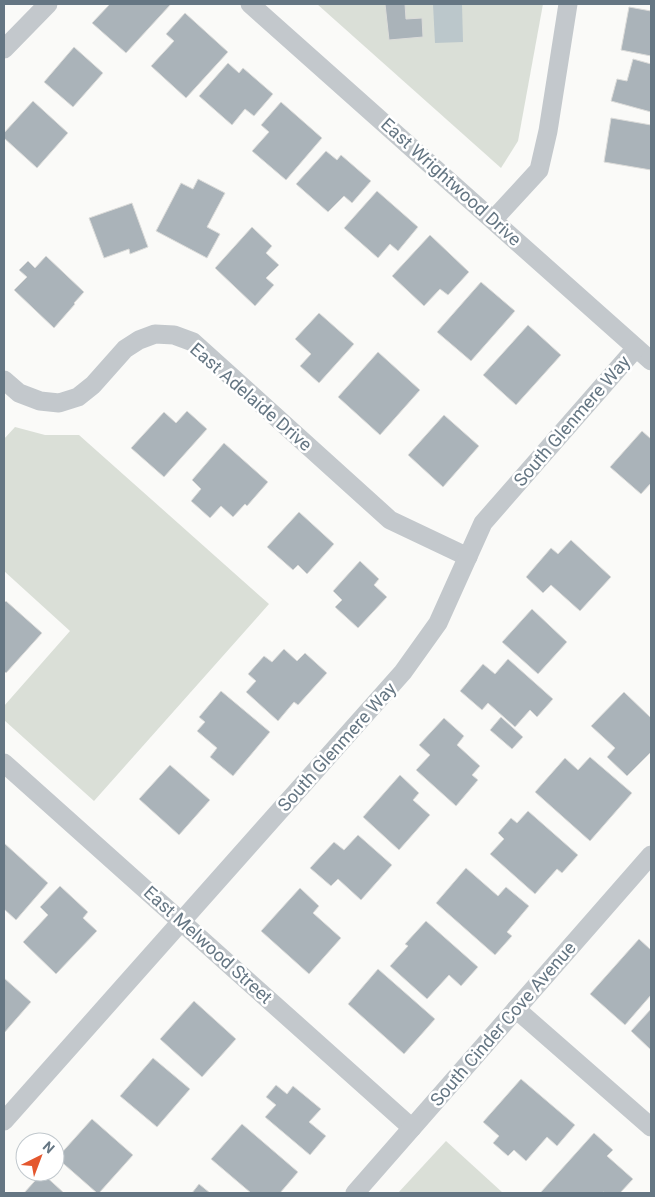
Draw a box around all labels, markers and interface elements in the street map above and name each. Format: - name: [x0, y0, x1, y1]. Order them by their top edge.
- street label: East Wrightwood Drive: [377, 113, 526, 250]
- street label: East Adelaide Drive: [186, 338, 316, 455]
- street label: South Glenmere Way: [509, 351, 634, 490]
- street label: South Glenmere Way: [273, 677, 400, 816]
- street label: East Melwood Street: [140, 881, 277, 1008]
- street label: South Cinder Cove Avenue: [426, 937, 580, 1110]
- north arrow: [15, 1132, 65, 1182]
- text: N: [40, 1138, 58, 1157]

